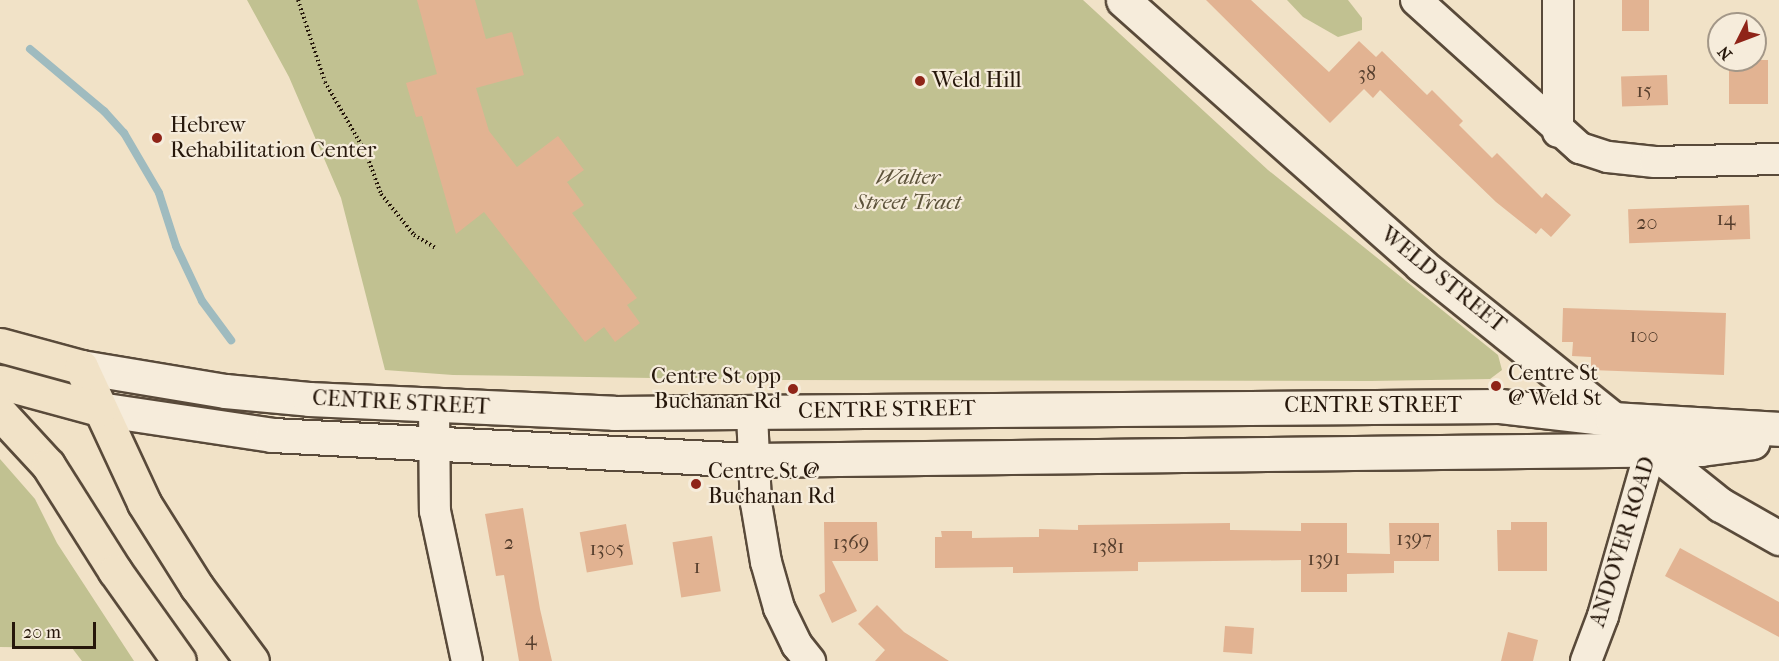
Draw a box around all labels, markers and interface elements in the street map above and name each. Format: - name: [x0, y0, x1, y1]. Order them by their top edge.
- north arrow: [1707, 12, 1767, 72]
- text: N: [1714, 42, 1736, 64]
- house number: 38: [1358, 61, 1376, 85]
- place label: Weld Hill: [932, 68, 1022, 94]
- marker: Weld Hill: [913, 74, 927, 88]
- house number: 15: [1636, 78, 1652, 102]
- place label: Hebrew Rehabilitation Center: [170, 112, 376, 164]
- marker: Hebrew Rehabilitation Center: [148, 129, 166, 147]
- park label: Walter Street Tract: [855, 164, 961, 216]
- house number: 14: [1717, 206, 1735, 230]
- house number: 20: [1636, 210, 1658, 234]
- street label: WELD STREET: [1375, 221, 1511, 339]
- house number: 100: [1629, 323, 1659, 347]
- place label: Centre St @ Weld St: [1508, 360, 1602, 412]
- place label: Centre St opp Buchanan Rd: [651, 363, 781, 414]
- marker: Centre St @ Weld St: [1489, 379, 1503, 393]
- marker: Centre St opp Buchanan Rd: [786, 382, 800, 396]
- street label: CENTRE STREET: [312, 385, 490, 421]
- street label: CENTRE STREET: [1284, 393, 1462, 419]
- street label: CENTRE STREET: [798, 395, 976, 425]
- street label: ANDOVER ROAD: [1585, 454, 1661, 630]
- place label: Centre St @ Buchanan Rd: [708, 458, 835, 510]
- marker: Centre St @ Buchanan Rd: [689, 477, 703, 491]
- house number: 1397: [1396, 526, 1432, 550]
- house number: 2: [504, 530, 514, 554]
- house number: 1369: [833, 530, 869, 554]
- house number: 1381: [1092, 534, 1124, 558]
- house number: 1305: [589, 536, 625, 560]
- house number: 1391: [1308, 546, 1340, 570]
- house number: 1: [693, 554, 701, 578]
- scale bar: [15, 610, 99, 648]
- text: 20 m: [23, 622, 61, 643]
- house number: 4: [525, 626, 537, 650]

